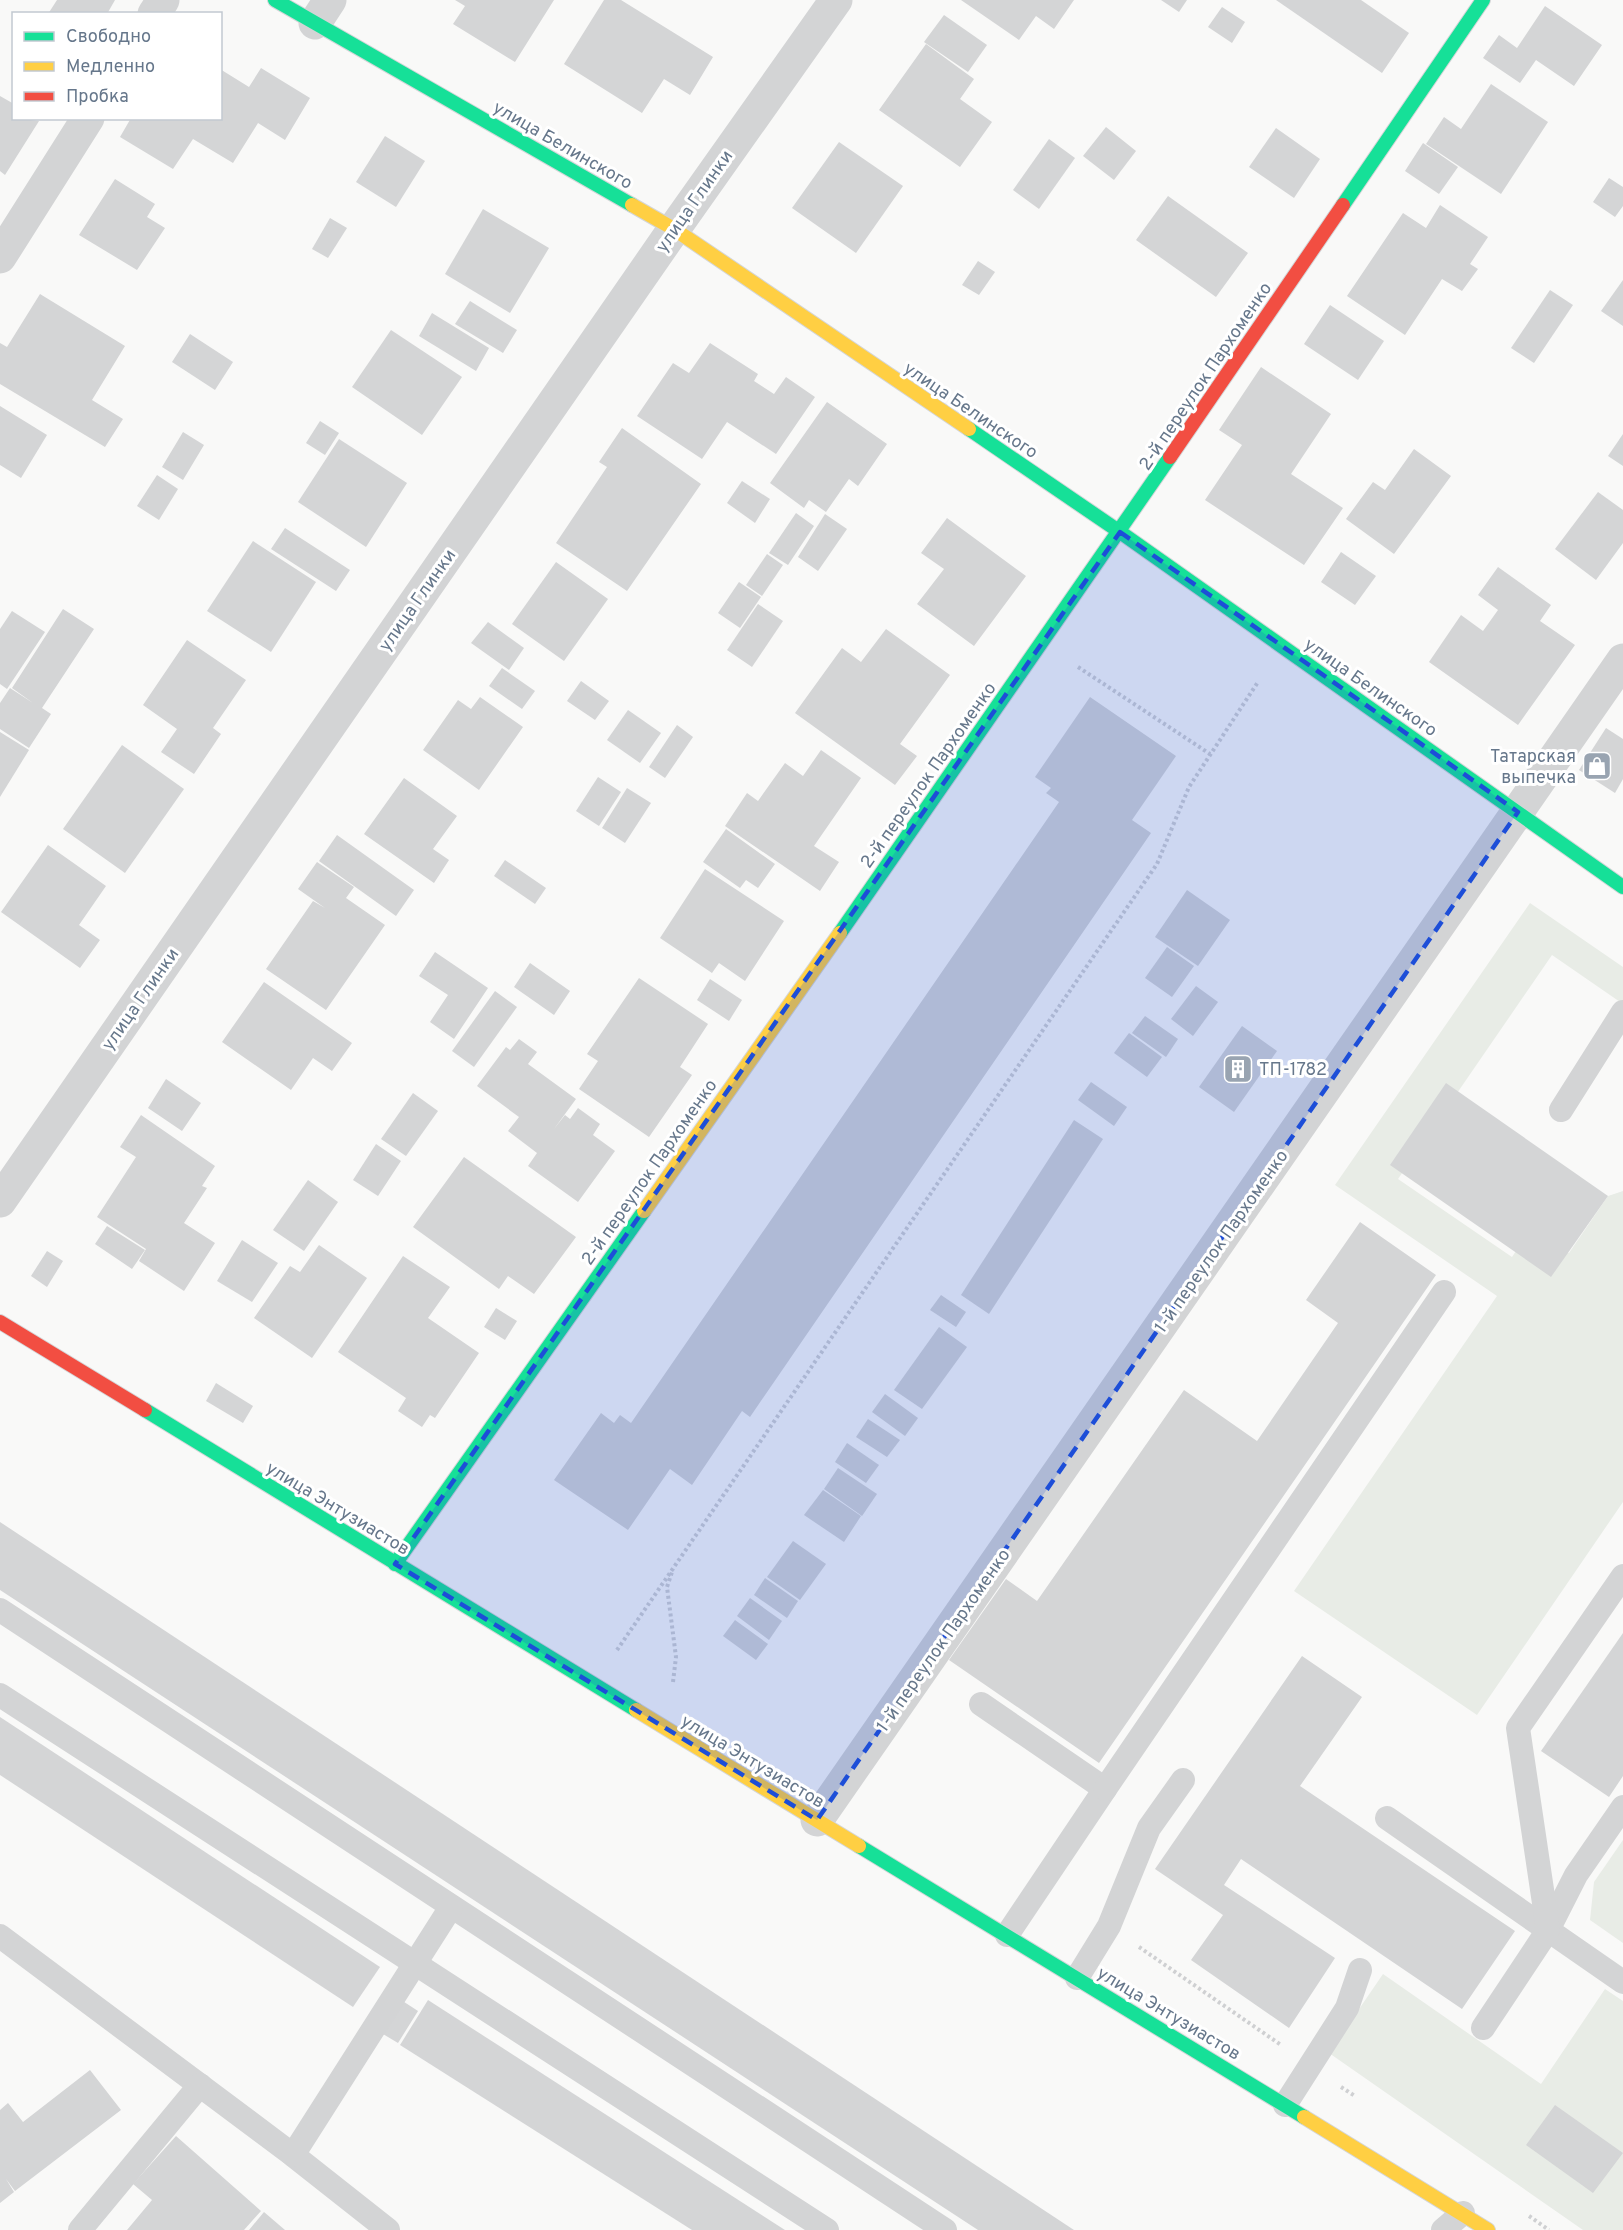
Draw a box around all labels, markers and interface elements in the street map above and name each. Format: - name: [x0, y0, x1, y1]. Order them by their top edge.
- legend: [12, 12, 222, 120]
- text: Свободно: [66, 26, 151, 49]
- text: Медленно: [66, 56, 155, 79]
- text: Пробка: [66, 86, 129, 109]
- street label: улица Белинского: [488, 97, 636, 196]
- street label: улица Глинки: [651, 146, 739, 258]
- street label: 2-й переулок Пархоменко: [1135, 278, 1278, 475]
- street label: улица Белинского: [898, 358, 1042, 465]
- street label: улица Глинки: [374, 545, 462, 657]
- street label: улица Белинского: [1299, 634, 1441, 743]
- street label: 2-й переулок Пархоменко: [856, 678, 1002, 873]
- place label: Татарская выпечка: [1490, 746, 1576, 790]
- shop icon: Татарская выпечка: [1581, 750, 1613, 782]
- street label: улица Глинки: [97, 944, 185, 1056]
- building icon: ТП-1782: [1222, 1053, 1254, 1085]
- place label: ТП-1782: [1259, 1059, 1327, 1082]
- street label: 2-й переулок Пархоменко: [577, 1075, 723, 1270]
- street label: 1-й переулок Пархоменко: [1150, 1146, 1294, 1338]
- street label: улица Энтузиастов: [261, 1457, 413, 1561]
- street label: 1-й переулок Пархоменко: [872, 1545, 1016, 1737]
- street label: улица Энтузиастов: [676, 1710, 828, 1814]
- street label: улица Энтузиастов: [1092, 1962, 1244, 2066]

